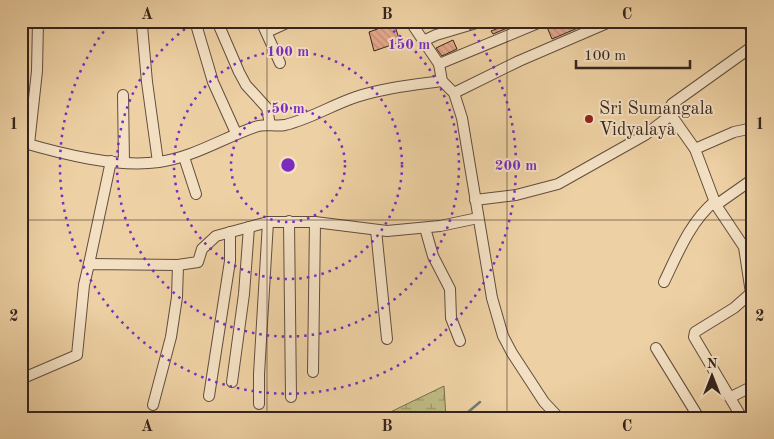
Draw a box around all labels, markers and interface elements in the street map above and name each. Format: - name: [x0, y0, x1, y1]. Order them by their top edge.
- text: A: [141, 7, 153, 23]
- text: B: [381, 7, 393, 23]
- text: C: [622, 7, 632, 23]
- text: 150 m: [388, 38, 430, 53]
- scale bar: [576, 38, 690, 70]
- text: 100 m: [267, 45, 309, 60]
- text: 100 m: [584, 49, 626, 64]
- place label: Sri Sumangala Vidyalaya: [599, 100, 714, 139]
- text: 50 m: [271, 102, 305, 117]
- marker: Sri Sumangala Vidyalaya: [583, 113, 595, 125]
- text: 1: [9, 117, 19, 133]
- text: 1: [755, 117, 765, 133]
- centre of rings: [279, 156, 297, 174]
- text: 200 m: [495, 159, 537, 174]
- text: 2: [9, 309, 19, 325]
- text: 2: [755, 309, 765, 325]
- north arrow: [686, 352, 736, 402]
- text: N: [707, 357, 718, 371]
- text: A: [141, 419, 153, 435]
- text: B: [381, 419, 393, 435]
- text: C: [622, 419, 632, 435]

